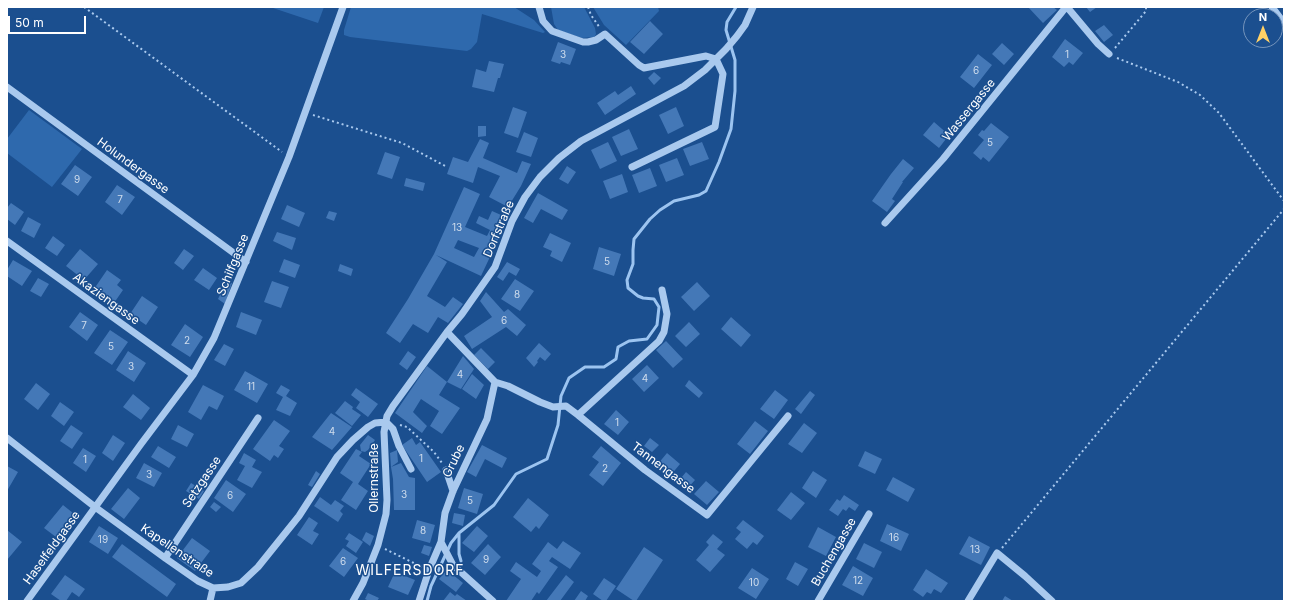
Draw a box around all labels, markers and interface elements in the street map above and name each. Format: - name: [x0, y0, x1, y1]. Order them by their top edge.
- scale bar: [10, 8, 88, 34]
- north arrow: [1243, 8, 1283, 48]
- text: N: [1259, 10, 1267, 24]
- text: 50 m: [15, 15, 44, 30]
- house number: 3: [560, 49, 566, 61]
- house number: 1: [1065, 49, 1069, 61]
- house number: 6: [973, 65, 979, 77]
- street label: Wassergasse: [940, 76, 998, 144]
- street label: Holundergasse: [94, 135, 172, 197]
- house number: 5: [987, 137, 993, 149]
- house number: 9: [74, 174, 80, 186]
- house number: 7: [117, 194, 123, 206]
- street label: Dorfstraße: [481, 198, 517, 260]
- house number: 13: [452, 222, 462, 234]
- street label: Schilfgasse: [214, 232, 252, 298]
- house number: 5: [604, 256, 610, 268]
- street label: Akaziengasse: [70, 270, 142, 328]
- house number: 8: [514, 289, 520, 301]
- house number: 6: [501, 315, 507, 327]
- house number: 7: [81, 320, 87, 332]
- house number: 2: [184, 335, 190, 347]
- house number: 5: [108, 341, 114, 353]
- house number: 3: [128, 361, 134, 373]
- house number: 4: [457, 369, 463, 381]
- house number: 4: [642, 373, 648, 385]
- house number: 11: [247, 381, 255, 393]
- house number: 1: [615, 417, 619, 429]
- house number: 4: [329, 426, 335, 438]
- street label: Tannengasse: [628, 439, 698, 497]
- street label: Grube: [440, 442, 468, 480]
- street label: Ollernstraße: [367, 443, 381, 513]
- house number: 1: [419, 453, 423, 465]
- house number: 1: [83, 454, 87, 466]
- street label: Setzgasse: [180, 454, 224, 510]
- house number: 2: [602, 463, 608, 475]
- house number: 3: [146, 469, 152, 481]
- house number: 3: [401, 489, 407, 501]
- house number: 6: [227, 490, 233, 502]
- house number: 5: [467, 495, 473, 507]
- street label: Haselfeldgasse: [21, 509, 83, 587]
- street label: Buchengasse: [809, 515, 859, 589]
- street label: Kapellenstraße: [138, 521, 216, 581]
- house number: 8: [420, 525, 426, 537]
- house number: 16: [889, 532, 899, 544]
- house number: 19: [98, 534, 108, 546]
- house number: 13: [970, 544, 980, 556]
- house number: 9: [483, 554, 489, 566]
- house number: 6: [340, 556, 346, 568]
- district label: WILFERSDORF: [355, 563, 465, 579]
- house number: 12: [853, 575, 863, 587]
- house number: 10: [749, 577, 759, 589]

